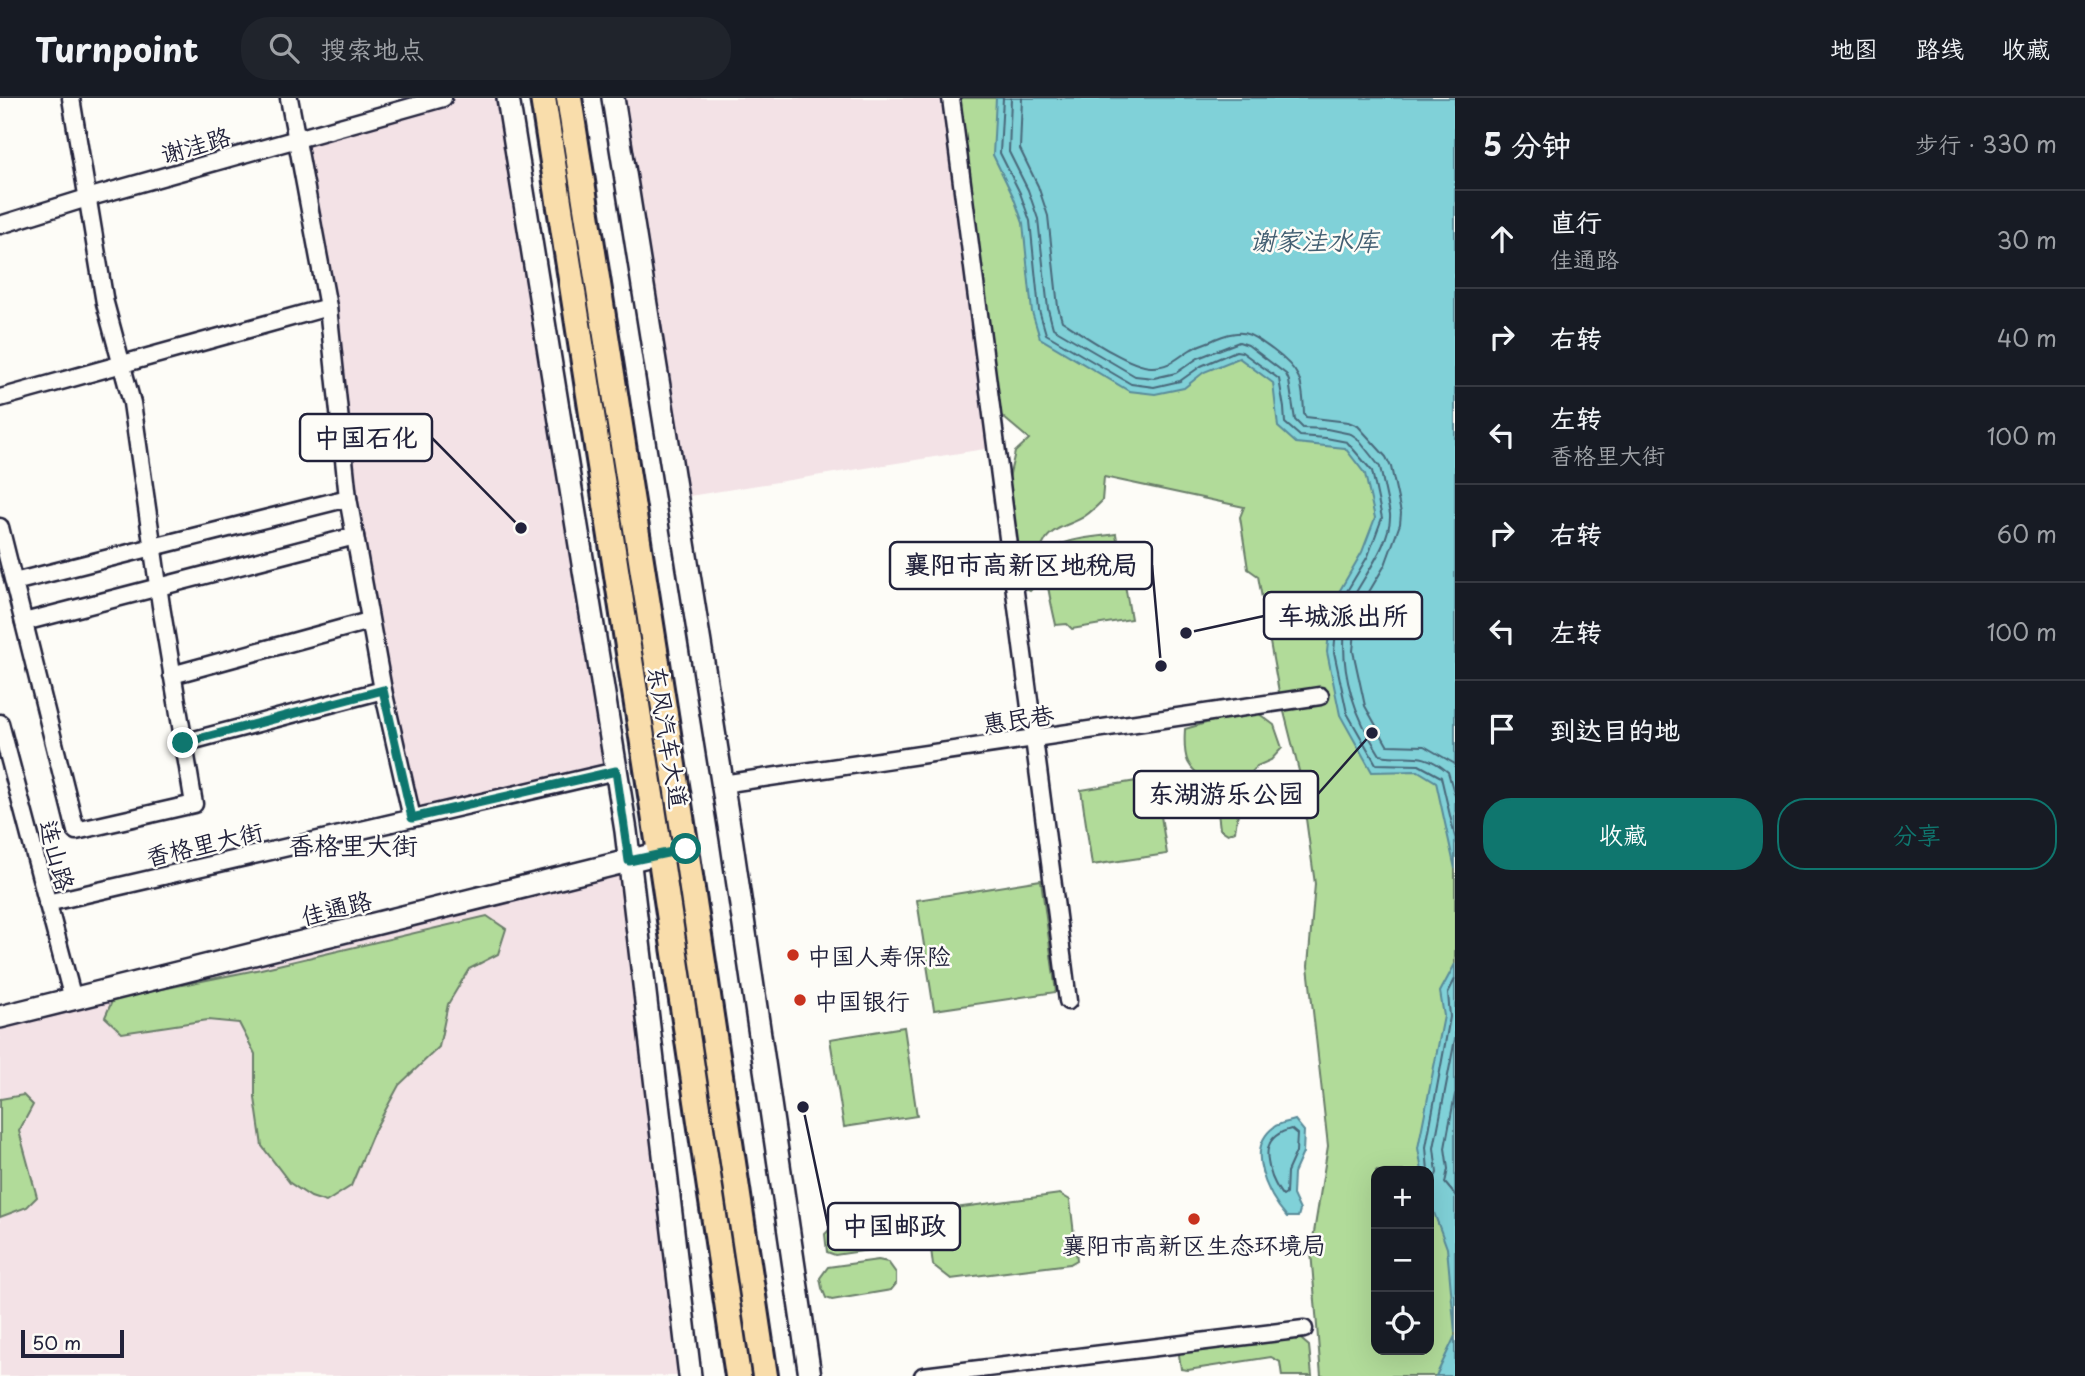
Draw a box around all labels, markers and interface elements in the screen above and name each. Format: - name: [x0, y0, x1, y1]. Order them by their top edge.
- search box: [241, 17, 731, 80]
- text: Turnpoint: [35, 23, 199, 73]
- icon: search: [265, 29, 303, 67]
- text: 搜索地点: [321, 29, 425, 68]
- text: 地图: [1830, 30, 1878, 66]
- text: 路线: [1916, 30, 1964, 66]
- text: 收藏: [2002, 30, 2050, 66]
- street label: 谢洼路: [155, 117, 235, 171]
- text: 5 分钟: [1483, 121, 1571, 166]
- text: 步行 · 330 m: [1915, 126, 2057, 161]
- text: 直行: [1550, 202, 1602, 241]
- water label: 谢家洼水库: [1249, 220, 1381, 259]
- icon: ahead: [1483, 220, 1521, 258]
- text: 30 m: [1996, 222, 2057, 257]
- text: 佳通路: [1550, 241, 1619, 276]
- icon: right: [1483, 318, 1521, 356]
- text: 右转: [1550, 318, 1602, 357]
- text: 40 m: [1997, 320, 2057, 355]
- text: 左转: [1550, 398, 1602, 437]
- callout: 中国石化: [300, 414, 432, 461]
- icon: left: [1483, 416, 1521, 454]
- text: 中国石化: [314, 417, 418, 456]
- text: 100 m: [1987, 418, 2057, 453]
- text: 香格里大街: [1550, 437, 1665, 472]
- icon: right: [1483, 514, 1521, 552]
- text: 右转: [1550, 514, 1602, 553]
- text: 60 m: [1997, 516, 2057, 551]
- callout: 襄阳市高新区地税局: [890, 542, 1152, 589]
- text: 襄阳市高新区地税局: [904, 544, 1138, 583]
- callout: 车城派出所: [1264, 592, 1422, 639]
- text: 车城派出所: [1278, 595, 1408, 634]
- icon: left: [1483, 612, 1521, 650]
- text: 左转: [1550, 612, 1602, 651]
- text: 100 m: [1987, 614, 2057, 649]
- street label: 东风汽车大道: [640, 663, 698, 811]
- street label: 惠民巷: [980, 695, 1056, 741]
- icon: arrive: [1483, 710, 1521, 748]
- text: 到达目的地: [1550, 710, 1680, 749]
- route end: [167, 727, 198, 758]
- callout: 东湖游乐公园: [1134, 771, 1318, 818]
- text: 东湖游乐公园: [1148, 773, 1304, 812]
- button: 收藏: [1483, 798, 1763, 870]
- button: 分享: [1777, 798, 2057, 870]
- street label: 香格里大街: [141, 812, 267, 874]
- street label: 连山路: [31, 816, 85, 894]
- district label: 香格里大街: [288, 825, 418, 864]
- route start: [670, 833, 701, 864]
- street label: 佳通路: [297, 881, 375, 933]
- place label: 中国人寿保险: [807, 937, 951, 973]
- marker: 中国人寿保险: [785, 947, 801, 963]
- place label: 中国银行: [814, 982, 910, 1018]
- marker: 中国银行: [792, 992, 808, 1008]
- map controls: [1371, 1166, 1434, 1355]
- button: +: [1371, 1166, 1434, 1229]
- callout: 中国邮政: [828, 1203, 960, 1250]
- text: 中国邮政: [842, 1205, 946, 1244]
- marker: 襄阳市高新区生态环境局: [1186, 1211, 1202, 1227]
- place label: 襄阳市高新区生态环境局: [1062, 1226, 1326, 1262]
- button: −: [1371, 1229, 1434, 1292]
- button: locate: [1371, 1292, 1434, 1355]
- scale bar: [21, 1327, 124, 1359]
- text: 50 m: [32, 1328, 81, 1356]

